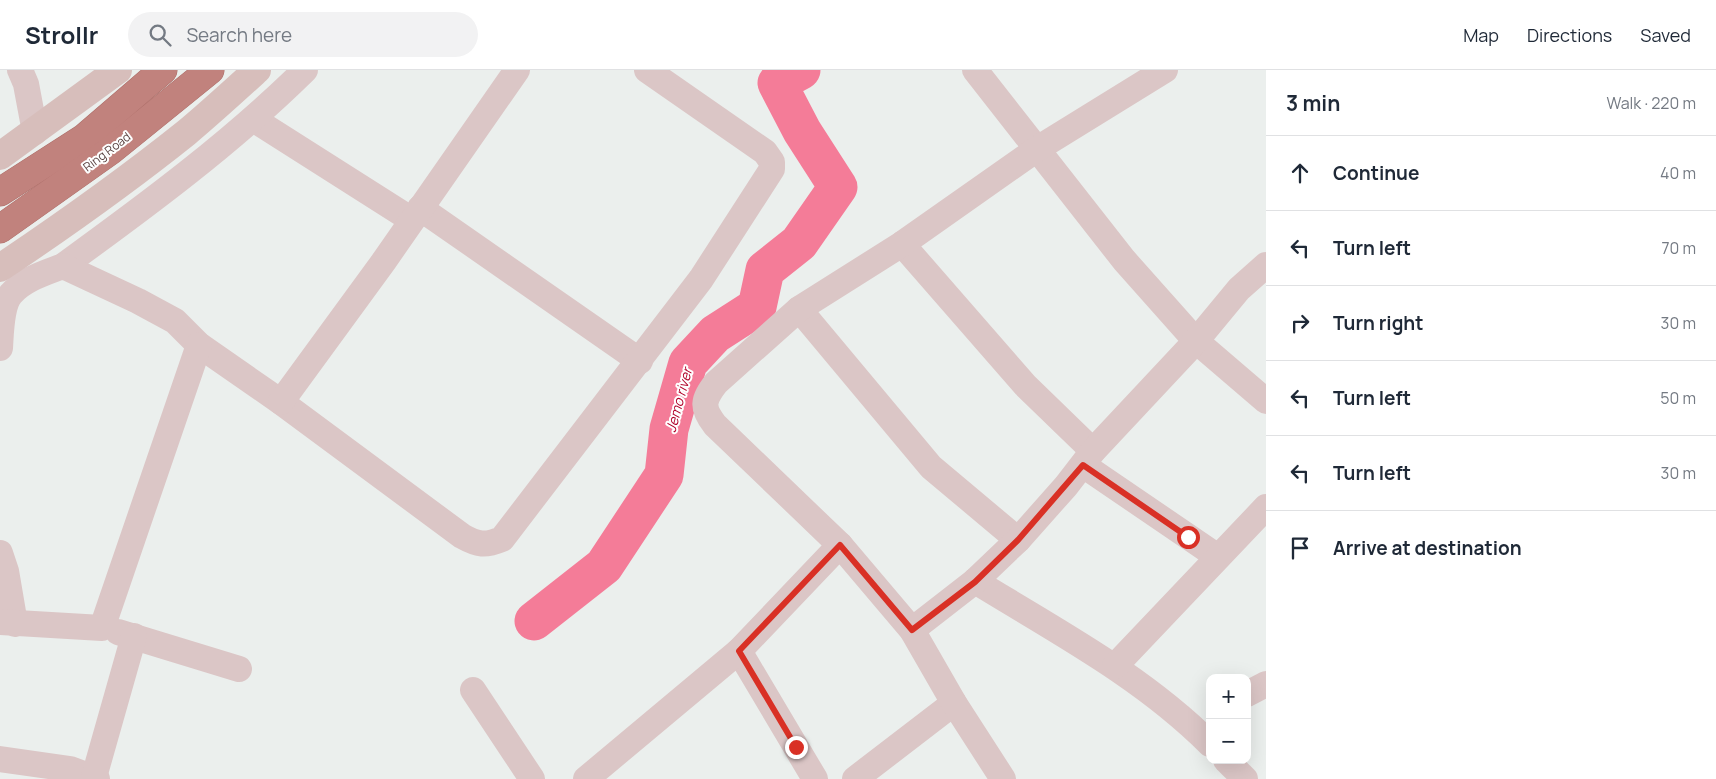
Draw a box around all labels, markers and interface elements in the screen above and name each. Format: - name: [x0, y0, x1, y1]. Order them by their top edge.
- search box: [128, 12, 478, 57]
- text: Strollr: [25, 18, 98, 51]
- icon: search: [146, 21, 174, 49]
- text: Search here: [186, 22, 292, 48]
- text: Map: [1463, 23, 1499, 47]
- text: Directions: [1527, 23, 1612, 47]
- text: Saved: [1640, 23, 1691, 47]
- text: 3 min: [1286, 89, 1340, 117]
- text: Walk · 220 m: [1606, 92, 1696, 114]
- street label: Ring Road: [79, 128, 134, 175]
- icon: ahead: [1286, 159, 1314, 187]
- text: Continue: [1333, 160, 1419, 186]
- text: 40 m: [1660, 162, 1696, 184]
- icon: left: [1286, 234, 1314, 262]
- text: Turn left: [1333, 235, 1411, 261]
- text: 70 m: [1661, 237, 1696, 259]
- icon: right: [1286, 309, 1314, 337]
- text: Turn right: [1333, 310, 1423, 336]
- text: 30 m: [1661, 312, 1696, 334]
- water label: Jemo river: [661, 364, 697, 434]
- icon: left: [1286, 384, 1314, 412]
- text: Turn left: [1333, 385, 1411, 411]
- text: 50 m: [1660, 387, 1696, 409]
- icon: left: [1286, 459, 1314, 487]
- text: Turn left: [1333, 460, 1411, 486]
- text: 30 m: [1661, 462, 1696, 484]
- route start: [1177, 526, 1200, 549]
- icon: arrive: [1286, 534, 1314, 562]
- text: Arrive at destination: [1333, 535, 1522, 561]
- map controls: [1206, 674, 1251, 764]
- button: +: [1206, 674, 1251, 719]
- button: −: [1206, 719, 1251, 764]
- route end: [785, 736, 808, 759]

